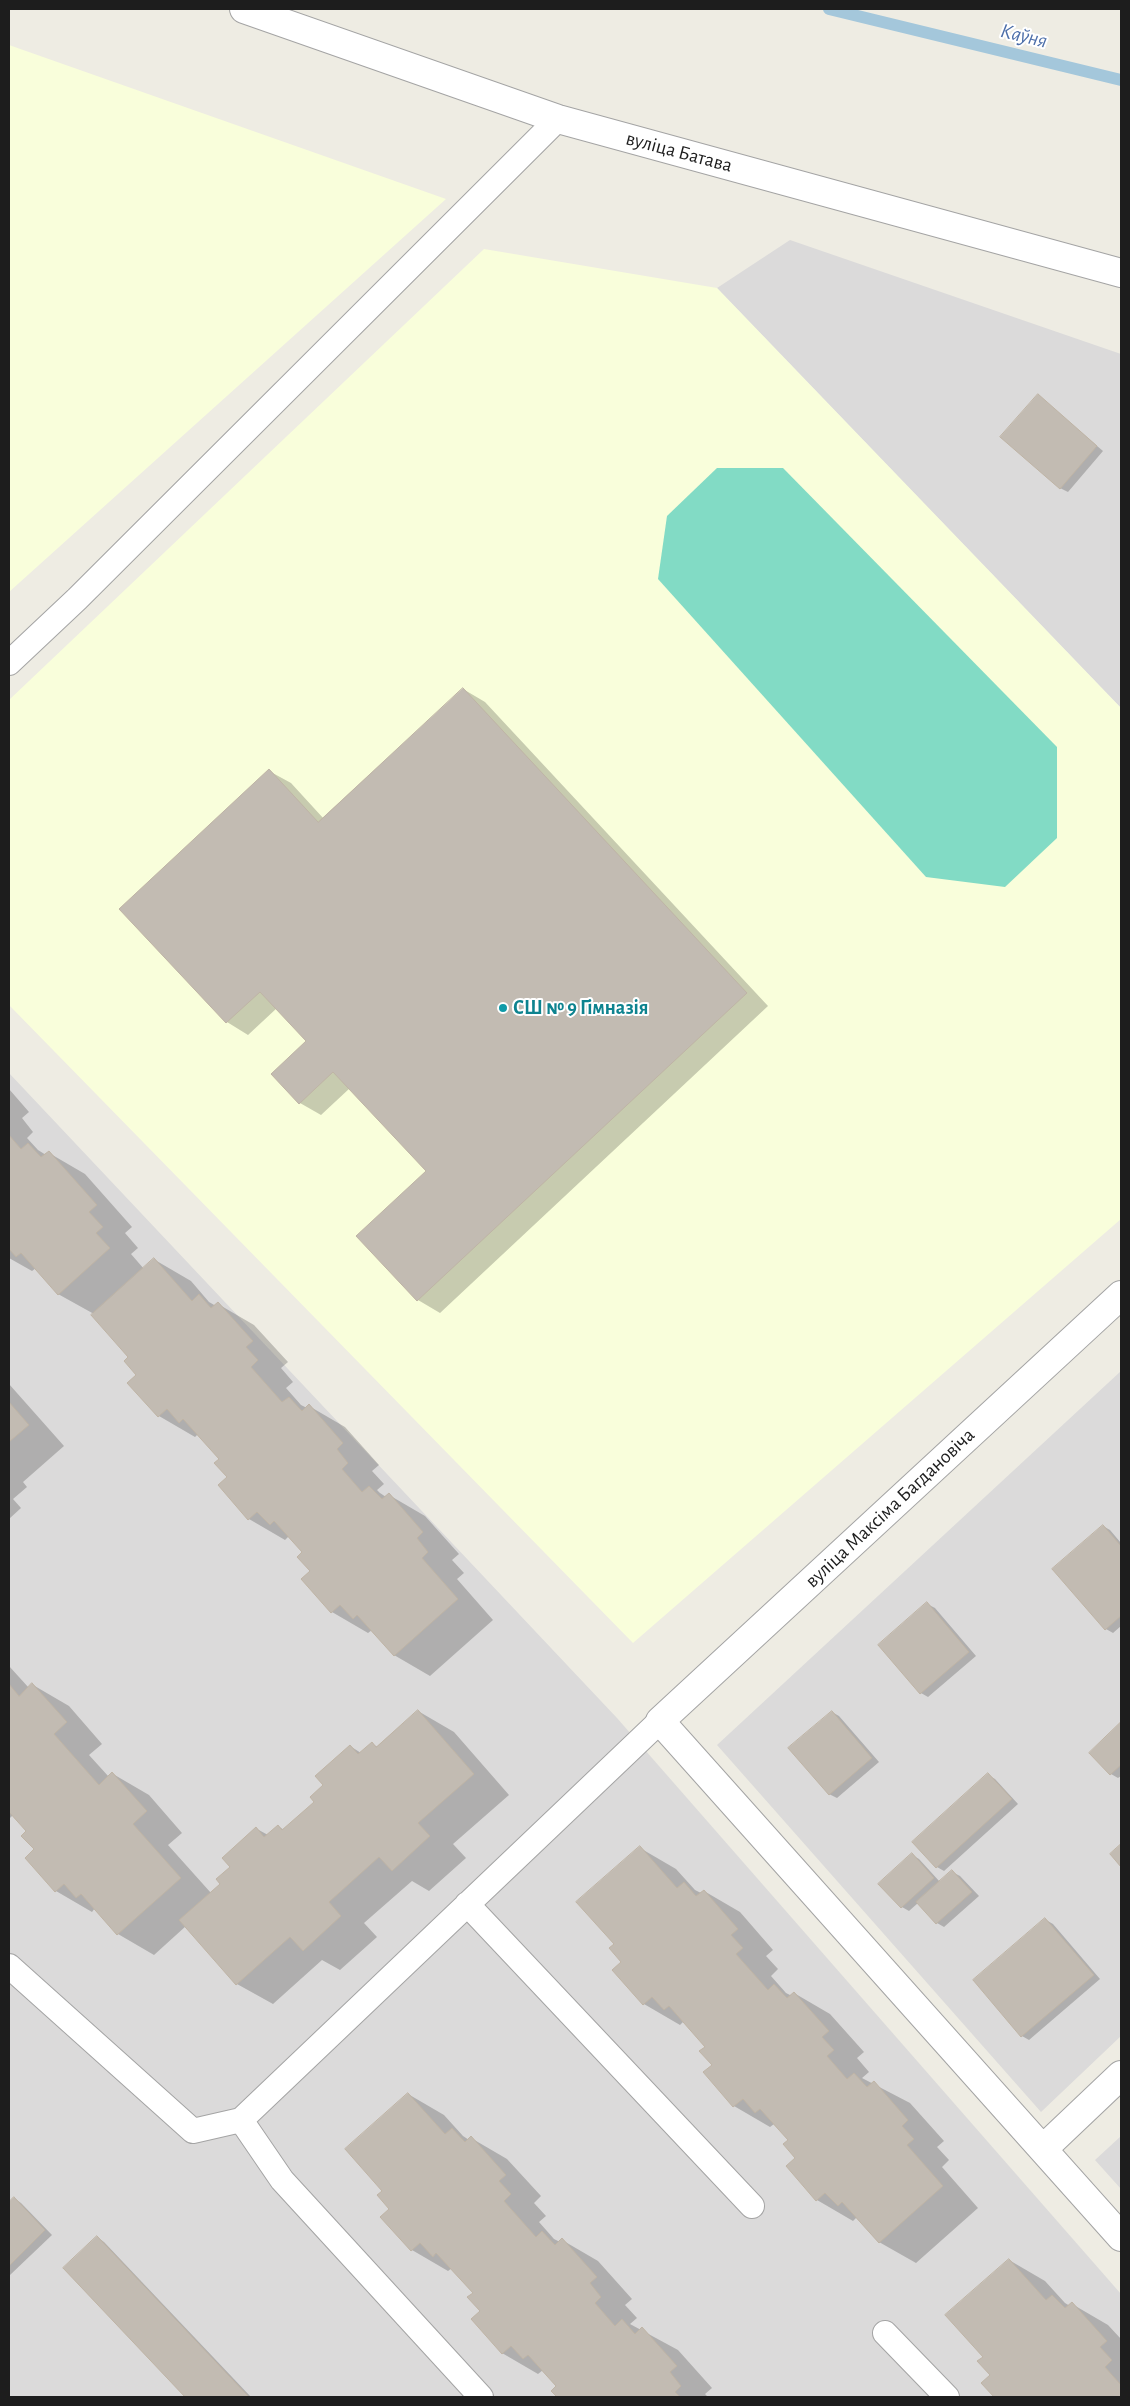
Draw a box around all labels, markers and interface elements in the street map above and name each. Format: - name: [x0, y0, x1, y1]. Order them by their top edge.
- water label: Каўня: [998, 18, 1050, 54]
- street label: вуліца Батава: [623, 126, 735, 178]
- place label: СШ № 9 Гімназія: [513, 996, 648, 1020]
- marker: СШ № 9 Гімназія: [497, 1002, 509, 1014]
- street label: вуліца Максіма Багдановіча: [800, 1423, 980, 1593]

